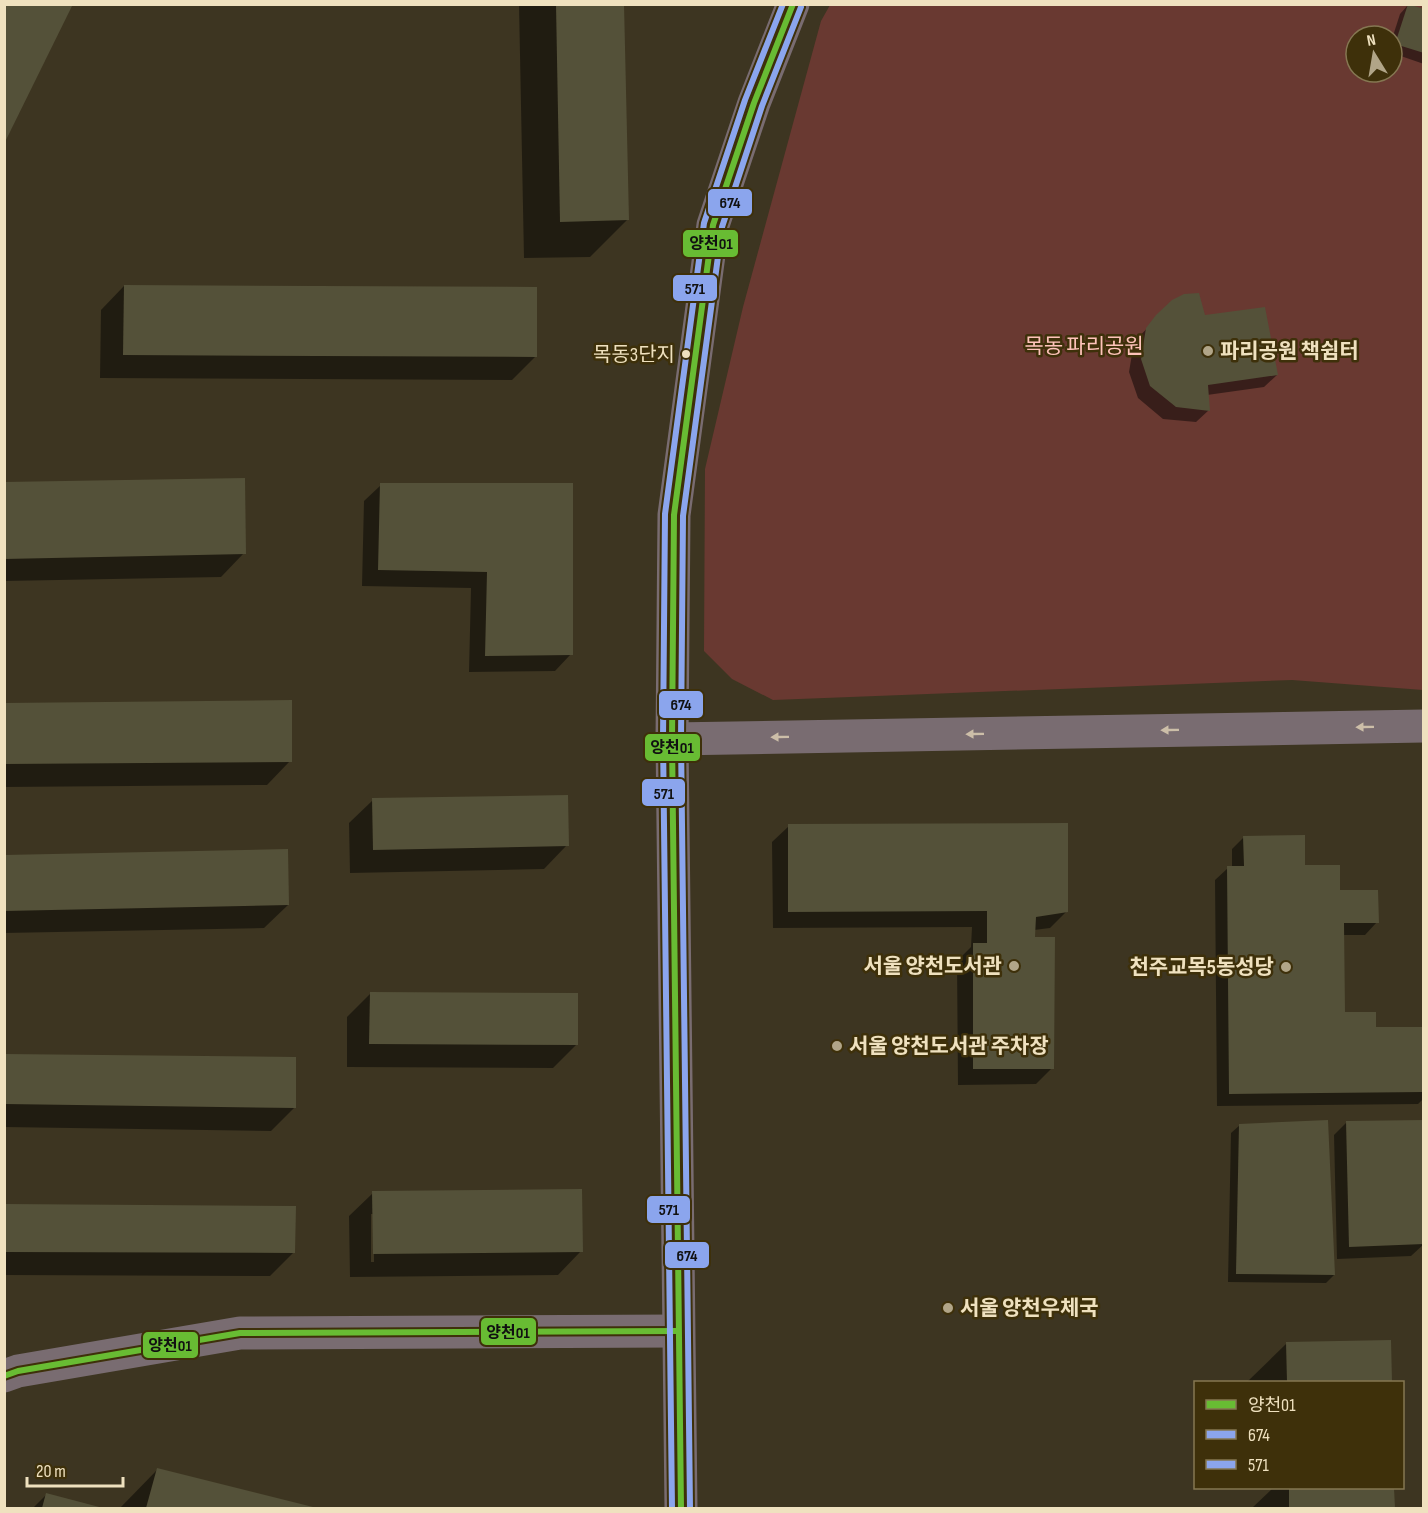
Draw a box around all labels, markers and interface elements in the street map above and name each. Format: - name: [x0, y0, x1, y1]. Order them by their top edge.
- north arrow: [1344, 24, 1404, 84]
- text: N: [1365, 31, 1377, 51]
- line badge: 674: [707, 188, 753, 217]
- text: 674: [719, 194, 741, 213]
- line badge: 양천01: [682, 229, 739, 258]
- text: 양천01: [689, 234, 733, 254]
- line badge: 571: [672, 274, 718, 302]
- text: 571: [685, 280, 706, 299]
- park label: 목동 파리공원: [1024, 334, 1144, 359]
- place label: 파리공원 책쉼터: [1220, 339, 1359, 364]
- place label: 목동3단지: [593, 343, 675, 367]
- marker: 파리공원 책쉼터: [1201, 344, 1215, 358]
- marker: 목동3단지: [680, 348, 692, 360]
- line badge: 674: [658, 690, 704, 719]
- text: 674: [670, 696, 692, 715]
- one-way arrow: [1356, 722, 1375, 732]
- one-way arrow: [1161, 726, 1180, 735]
- one-way arrow: [966, 729, 985, 739]
- one-way arrow: [771, 732, 790, 742]
- line badge: 양천01: [644, 733, 701, 762]
- text: 양천01: [650, 738, 694, 758]
- line badge: 571: [641, 778, 686, 807]
- text: 571: [654, 785, 675, 804]
- place label: 서울 양천도서관: [863, 954, 1002, 979]
- place label: 천주교목5동성당: [1130, 955, 1274, 980]
- marker: 서울 양천도서관: [1007, 959, 1021, 973]
- marker: 천주교목5동성당: [1279, 960, 1293, 974]
- place label: 서울 양천도서관 주차장: [849, 1034, 1049, 1059]
- marker: 서울 양천도서관 주차장: [830, 1039, 844, 1053]
- line badge: 571: [646, 1195, 691, 1224]
- text: 571: [659, 1201, 680, 1220]
- line badge: 674: [664, 1241, 710, 1269]
- text: 674: [676, 1247, 698, 1266]
- place label: 서울 양천우체국: [960, 1296, 1099, 1321]
- marker: 서울 양천우체국: [941, 1301, 955, 1315]
- line badge: 양천01: [480, 1317, 537, 1346]
- text: 양천01: [486, 1323, 530, 1343]
- line badge: 양천01: [142, 1331, 199, 1359]
- text: 양천01: [148, 1336, 192, 1356]
- legend: [1194, 1381, 1404, 1489]
- text: 양천01: [1248, 1395, 1296, 1416]
- text: 674: [1248, 1425, 1270, 1446]
- scale bar: [27, 1450, 123, 1488]
- text: 571: [1248, 1455, 1269, 1476]
- text: 20 m: [36, 1461, 66, 1482]

